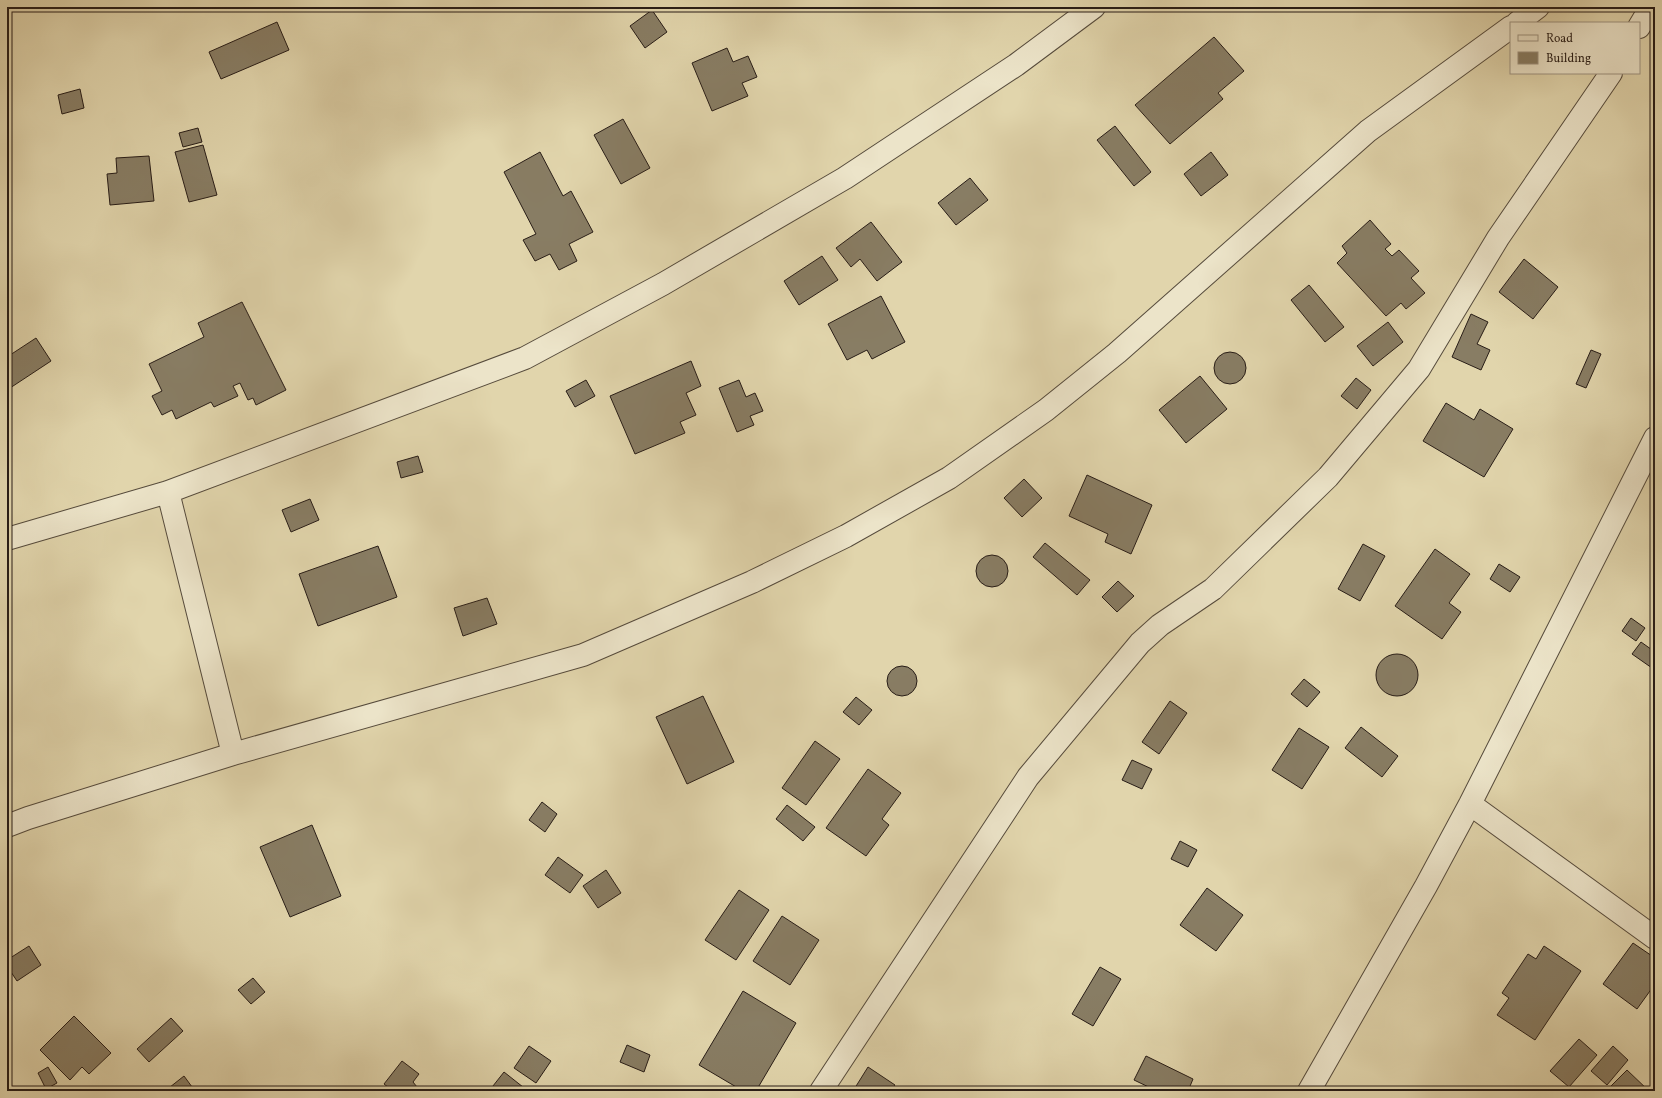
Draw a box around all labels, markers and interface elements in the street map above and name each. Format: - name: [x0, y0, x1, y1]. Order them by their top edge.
- legend: [1510, 22, 1640, 74]
- text: Road: [1546, 31, 1573, 47]
- text: Building: [1546, 51, 1591, 67]

